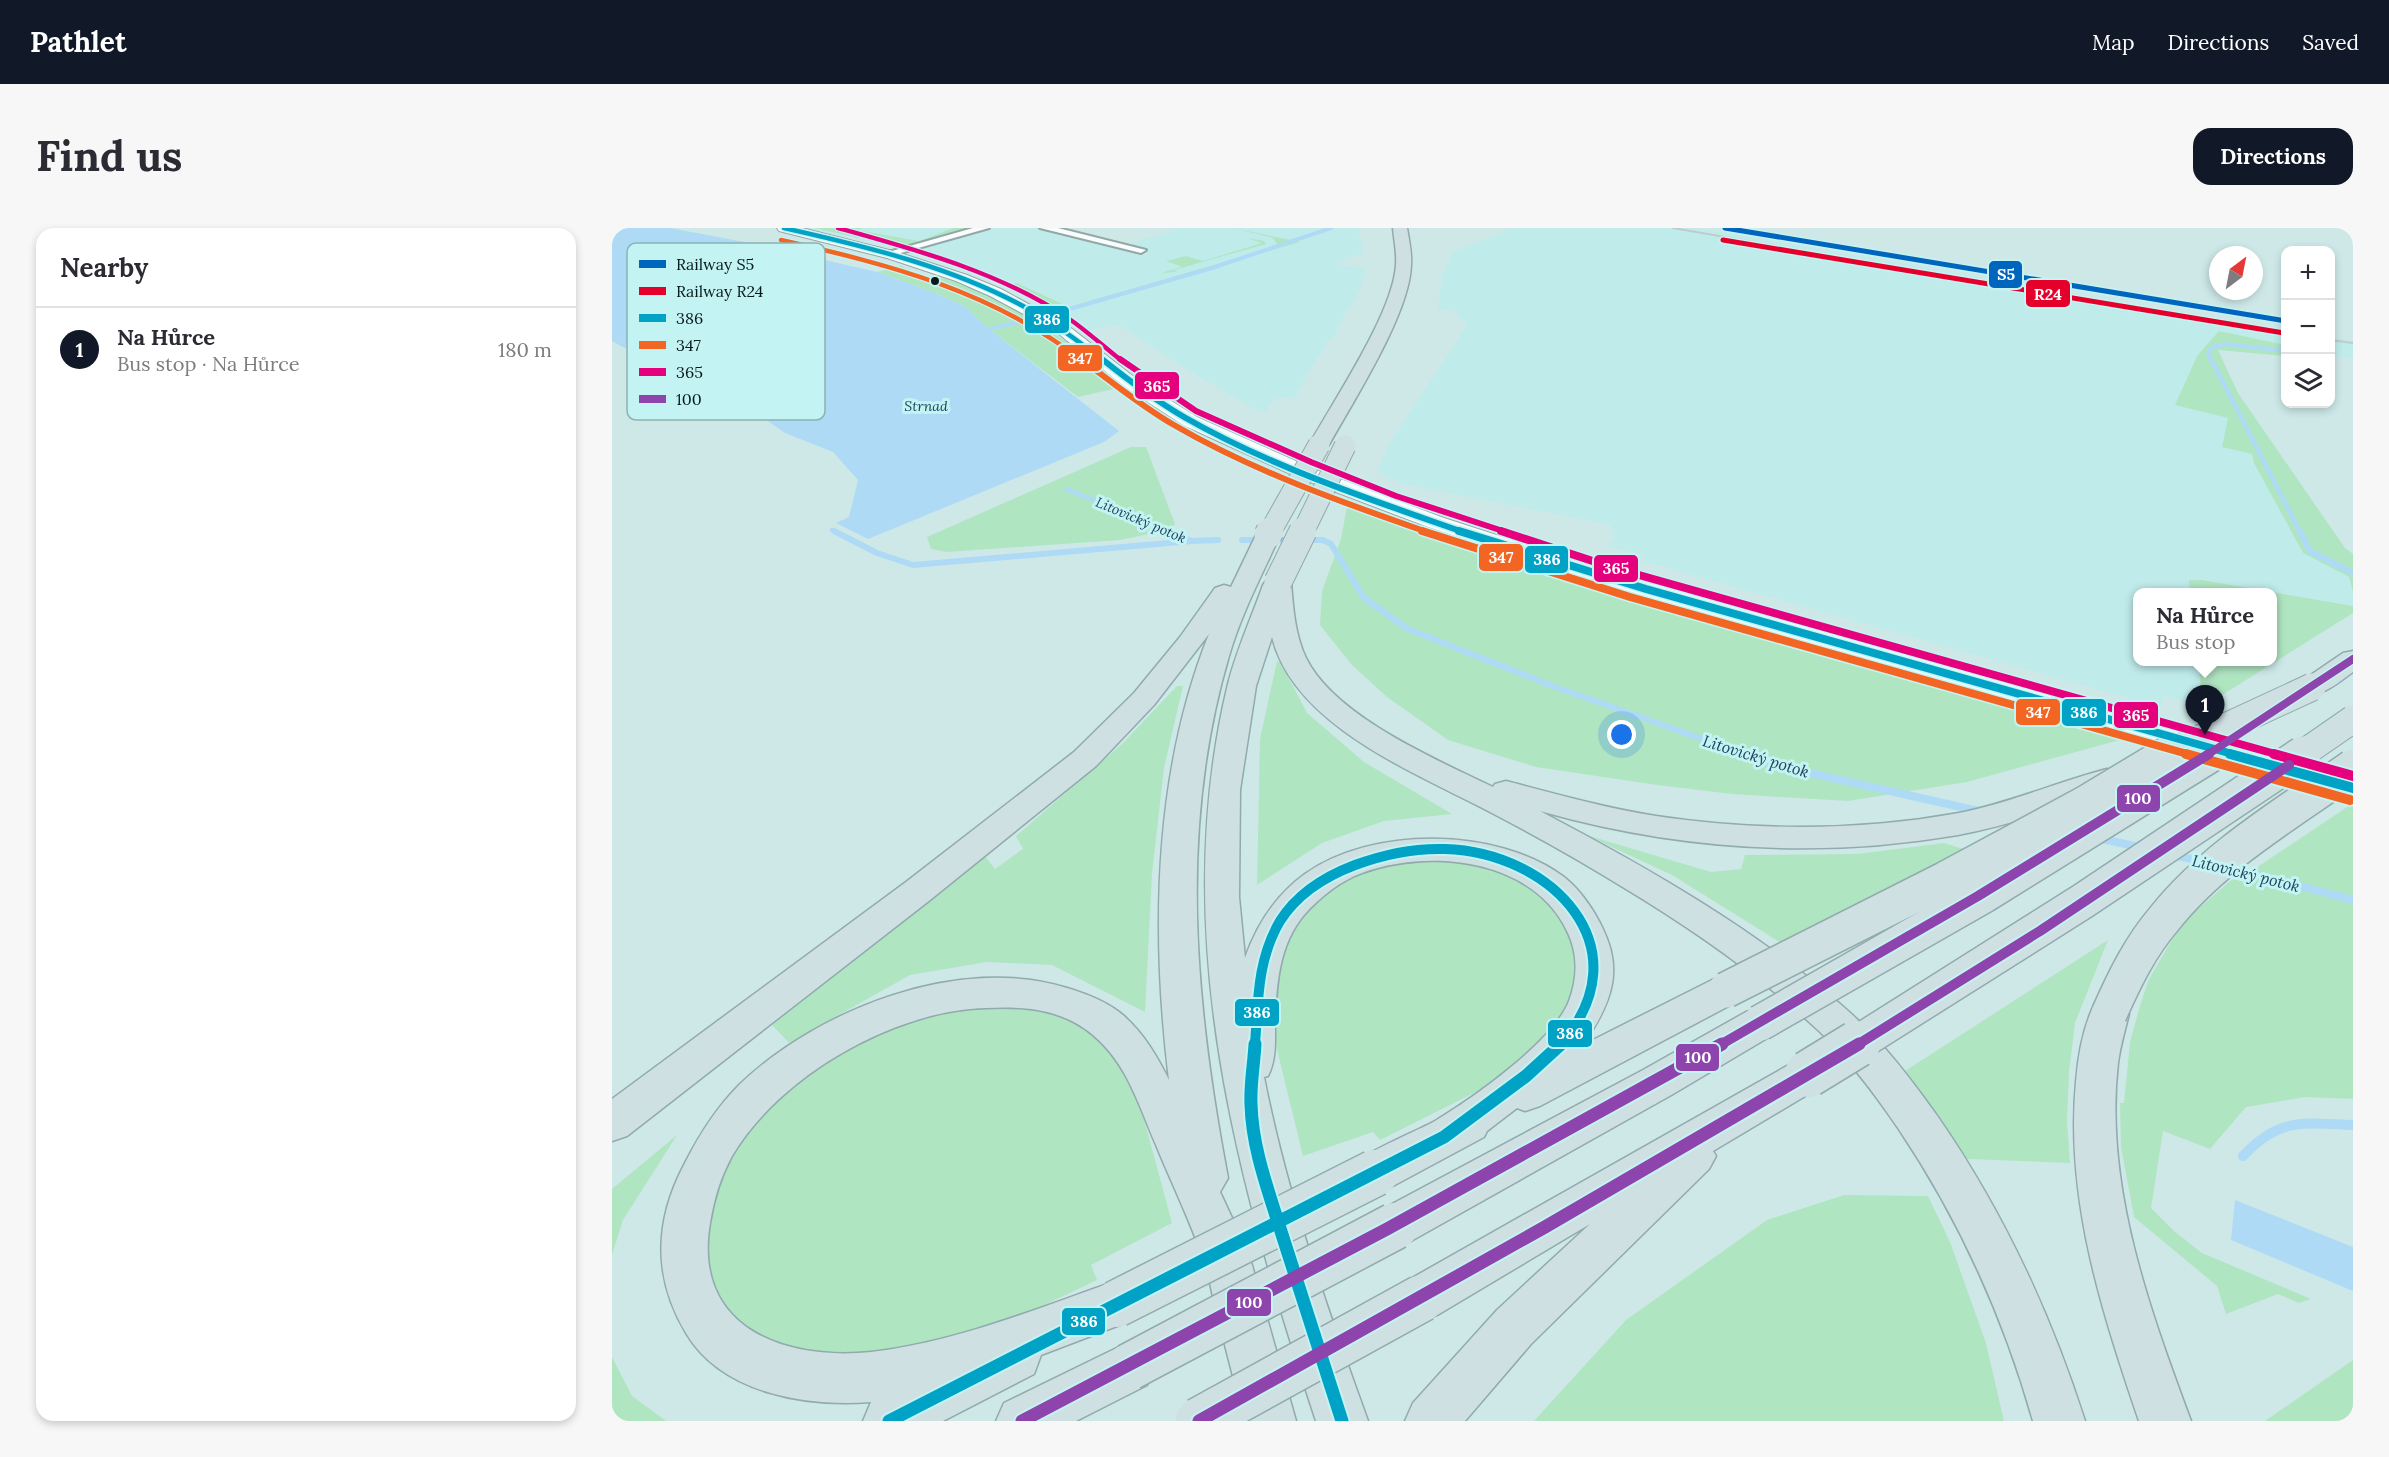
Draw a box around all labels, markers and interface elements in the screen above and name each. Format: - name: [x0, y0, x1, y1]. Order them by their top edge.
- text: Pathlet: [30, 24, 127, 60]
- text: Map: [2092, 29, 2135, 56]
- text: Directions: [2168, 29, 2269, 56]
- text: Saved: [2302, 29, 2359, 56]
- button: Directions: [2193, 128, 2353, 185]
- text: Find us: [36, 129, 182, 183]
- legend: [627, 243, 825, 420]
- north arrow: [2209, 246, 2263, 300]
- map controls: [2281, 246, 2335, 408]
- button: +: [2281, 246, 2335, 300]
- text: Nearby: [60, 251, 148, 284]
- text: Railway S5: [676, 254, 754, 274]
- line badge: S5: [1988, 260, 2023, 289]
- text: S5: [1997, 264, 2015, 284]
- unlabelled marker: [929, 275, 941, 287]
- line badge: R24: [2025, 279, 2071, 308]
- text: Railway R24: [676, 281, 764, 301]
- text: R24: [2034, 284, 2062, 304]
- button: −: [2281, 300, 2335, 354]
- line badge: 386: [1024, 305, 1070, 334]
- text: 386: [676, 308, 703, 328]
- text: 386: [1033, 309, 1061, 329]
- text: Na Hůrce: [117, 323, 215, 351]
- text: 347: [676, 335, 702, 355]
- text: 1: [75, 337, 84, 362]
- text: 180 m: [498, 337, 552, 362]
- line badge: 347: [1057, 344, 1103, 372]
- text: 347: [1067, 348, 1093, 368]
- text: Bus stop · Na Hůrce: [117, 351, 300, 376]
- button: layers: [2281, 354, 2335, 408]
- text: 365: [676, 362, 703, 382]
- line badge: 365: [1134, 371, 1180, 400]
- text: 365: [1144, 376, 1171, 396]
- text: 100: [676, 389, 702, 409]
- water label: Strnad: [904, 397, 948, 415]
- water label: Litovický potok: [1093, 493, 1189, 547]
- line badge: 347: [1478, 543, 1524, 572]
- line badge: 386: [1524, 545, 1569, 574]
- text: 347: [1488, 547, 1514, 567]
- text: 386: [1533, 549, 1561, 569]
- line badge: 365: [1593, 554, 1639, 583]
- text: 365: [1603, 558, 1630, 578]
- popup: [2133, 588, 2277, 666]
- text: Na Hůrce: [2156, 601, 2254, 629]
- text: Bus stop: [2156, 629, 2235, 654]
- pin: 1: [2186, 686, 2224, 735]
- line badge: 347: [2015, 698, 2061, 726]
- line badge: 386: [2061, 698, 2107, 727]
- line badge: 365: [2113, 701, 2159, 729]
- text: 347: [2025, 702, 2051, 722]
- text: 386: [2070, 702, 2098, 722]
- text: 365: [2123, 705, 2150, 725]
- your location: [1607, 720, 1636, 749]
- water label: Litovický potok: [1700, 730, 1812, 782]
- line badge: 100: [2116, 784, 2161, 813]
- text: 100: [2125, 788, 2151, 808]
- water label: Litovický potok: [2190, 850, 2302, 896]
- line badge: 386: [1234, 998, 1280, 1027]
- text: 386: [1243, 1002, 1271, 1022]
- line badge: 386: [1547, 1019, 1593, 1048]
- text: 386: [1556, 1023, 1584, 1043]
- line badge: 100: [1675, 1043, 1720, 1072]
- text: 100: [1685, 1047, 1711, 1067]
- line badge: 100: [1226, 1288, 1272, 1317]
- text: 100: [1236, 1292, 1262, 1312]
- line badge: 386: [1061, 1307, 1106, 1336]
- text: 386: [1070, 1311, 1098, 1331]

